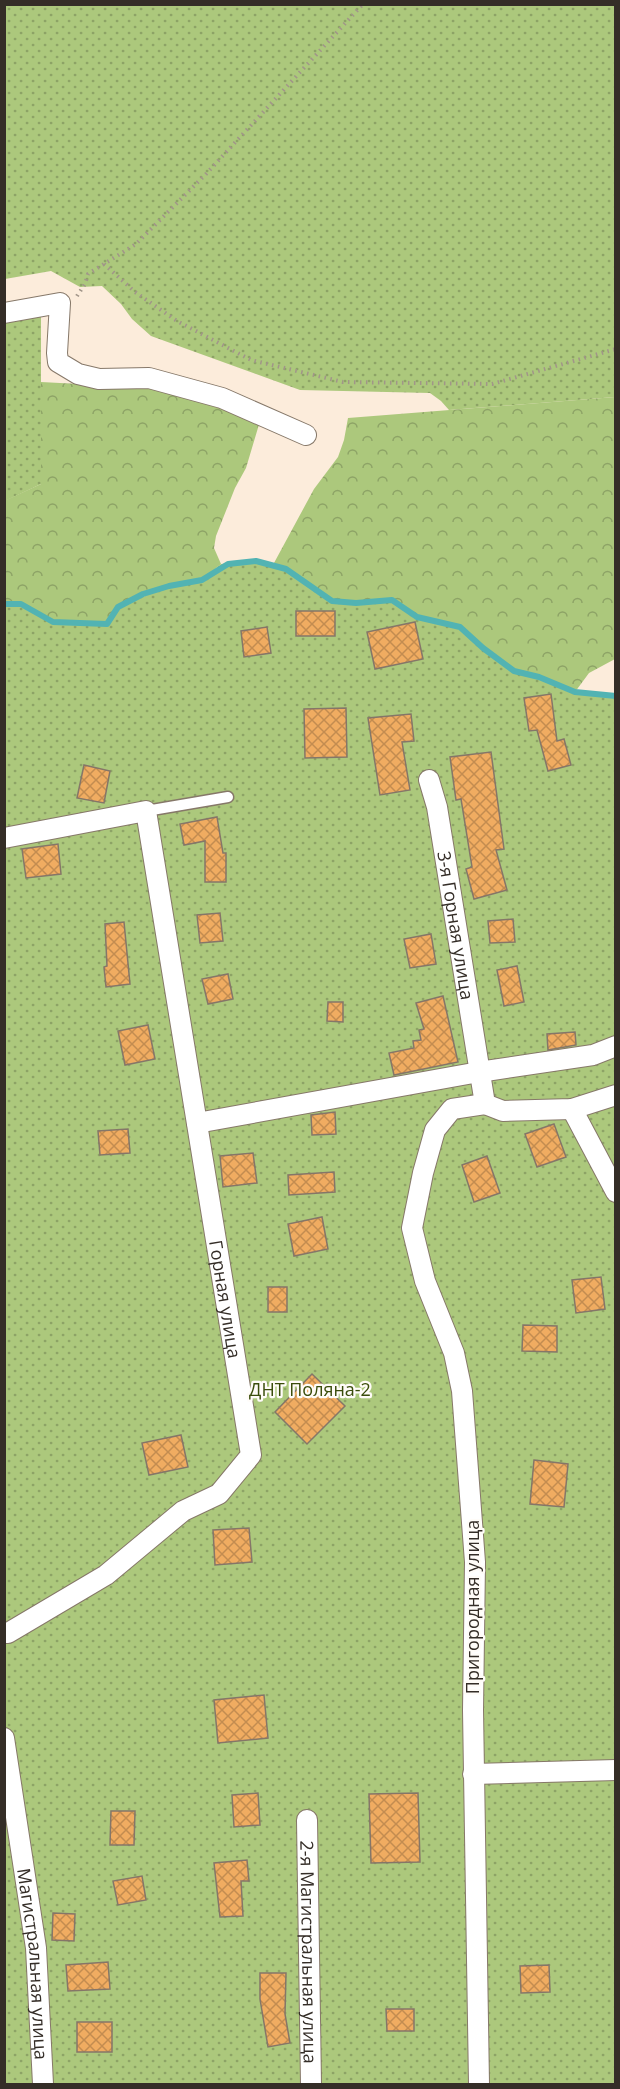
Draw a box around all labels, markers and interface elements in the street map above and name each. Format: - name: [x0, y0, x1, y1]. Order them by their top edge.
- street label: 3-я Горная улица: [432, 849, 480, 1001]
- street label: Горная улица: [204, 1238, 247, 1360]
- park label: ДНТ Поляна-2: [249, 1377, 371, 1401]
- street label: Пригородная улица: [460, 1520, 484, 1694]
- street label: 2-я Магистральная улица: [295, 1840, 323, 2064]
- street label: Магистральная улица: [12, 1866, 54, 2060]

